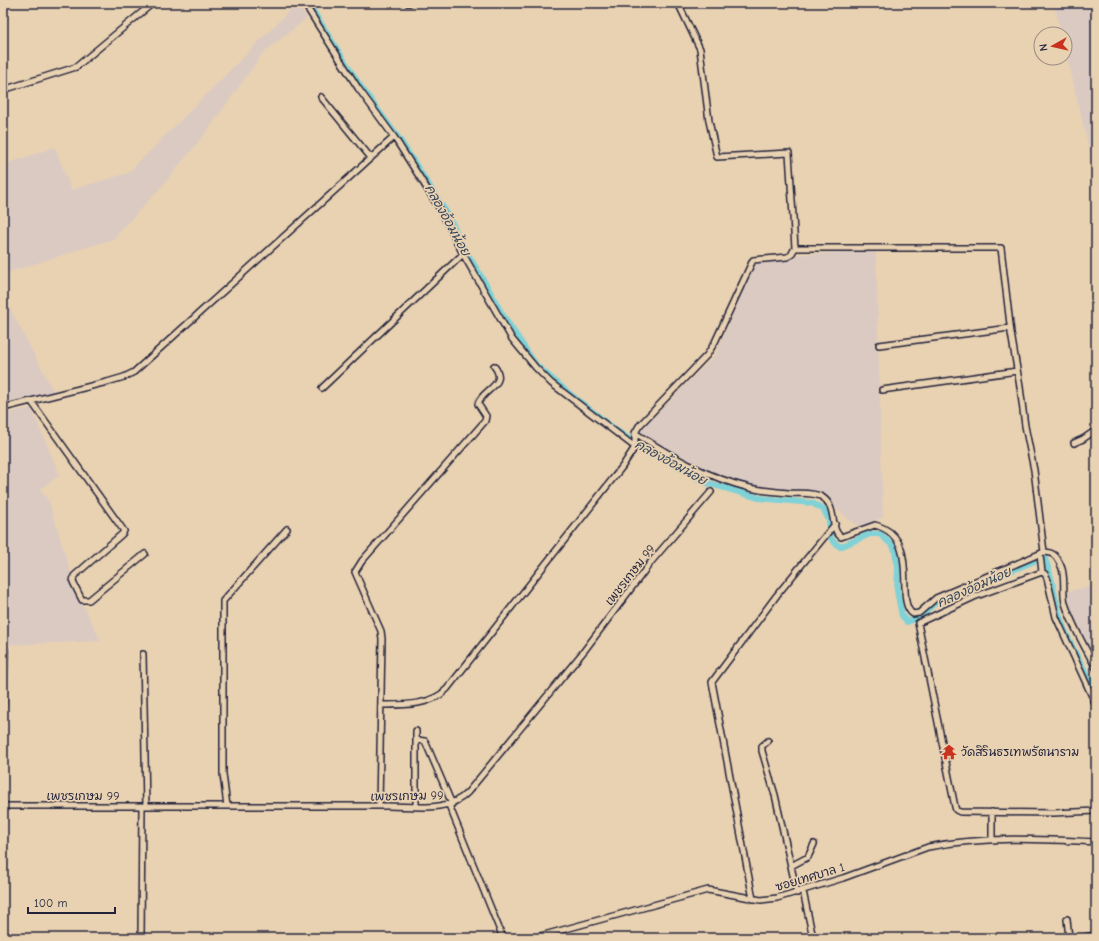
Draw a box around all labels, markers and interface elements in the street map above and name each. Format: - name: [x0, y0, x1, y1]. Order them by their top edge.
- north arrow: [1033, 26, 1073, 66]
- text: N: [1037, 43, 1051, 52]
- water label: คลองอ้อมน้อย: [422, 181, 475, 260]
- water label: คลองอ้อมน้อย: [633, 435, 711, 489]
- street label: เพชรเกษม 99: [602, 542, 658, 608]
- water label: คลองอ้อมน้อย: [934, 562, 1015, 610]
- temple icon: วัดสิรินธรเทพรัตนาราม: [940, 743, 958, 761]
- place label: วัดสิรินธรเทพรัตนาราม: [961, 745, 1079, 759]
- street label: เพชรเกษม 99: [370, 788, 444, 804]
- street label: เพชรเกษม 99: [46, 789, 120, 803]
- street label: ซอยเทศบาล 1: [774, 860, 846, 894]
- scale bar: [28, 889, 115, 915]
- text: 100 m: [34, 896, 67, 910]

